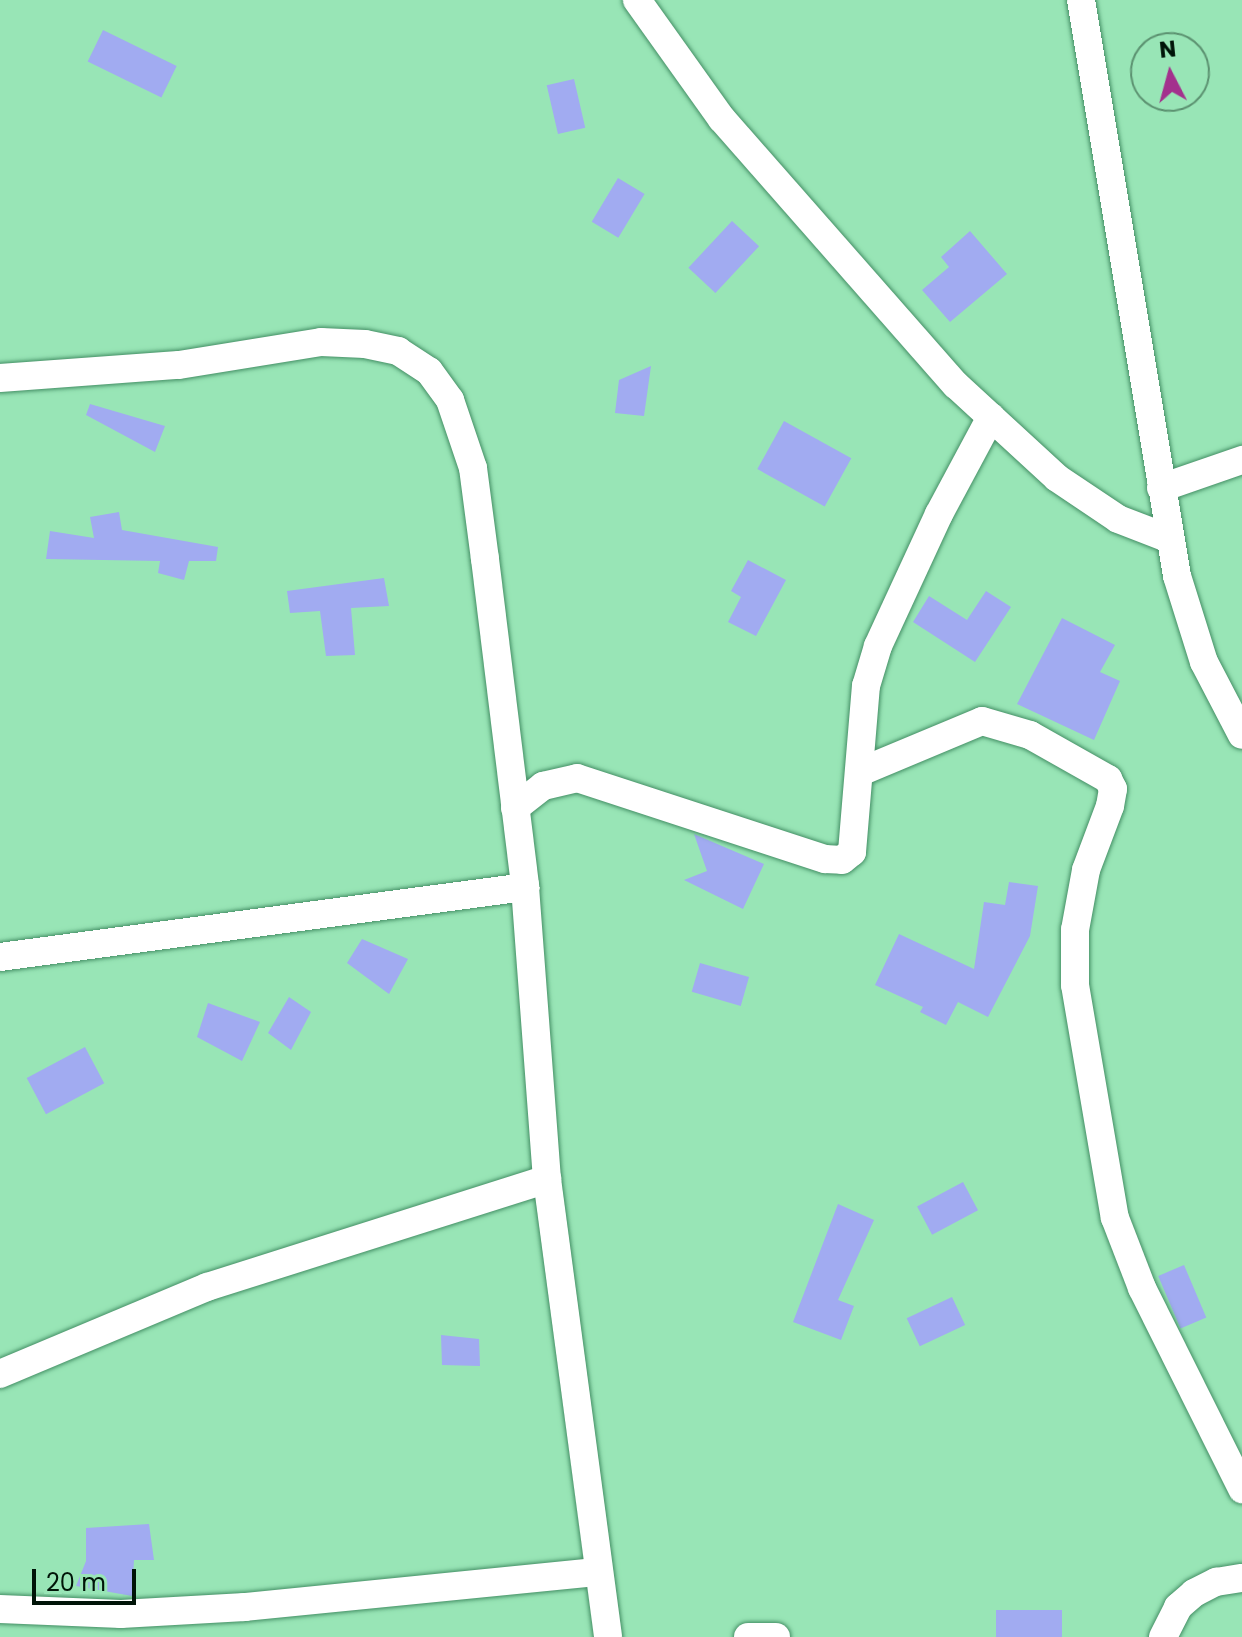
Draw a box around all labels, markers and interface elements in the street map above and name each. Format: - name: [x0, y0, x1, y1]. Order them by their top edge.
- north arrow: [1130, 32, 1210, 112]
- text: N: [1158, 33, 1177, 66]
- scale bar: [36, 1553, 140, 1603]
- text: 20 m: [46, 1566, 106, 1599]

